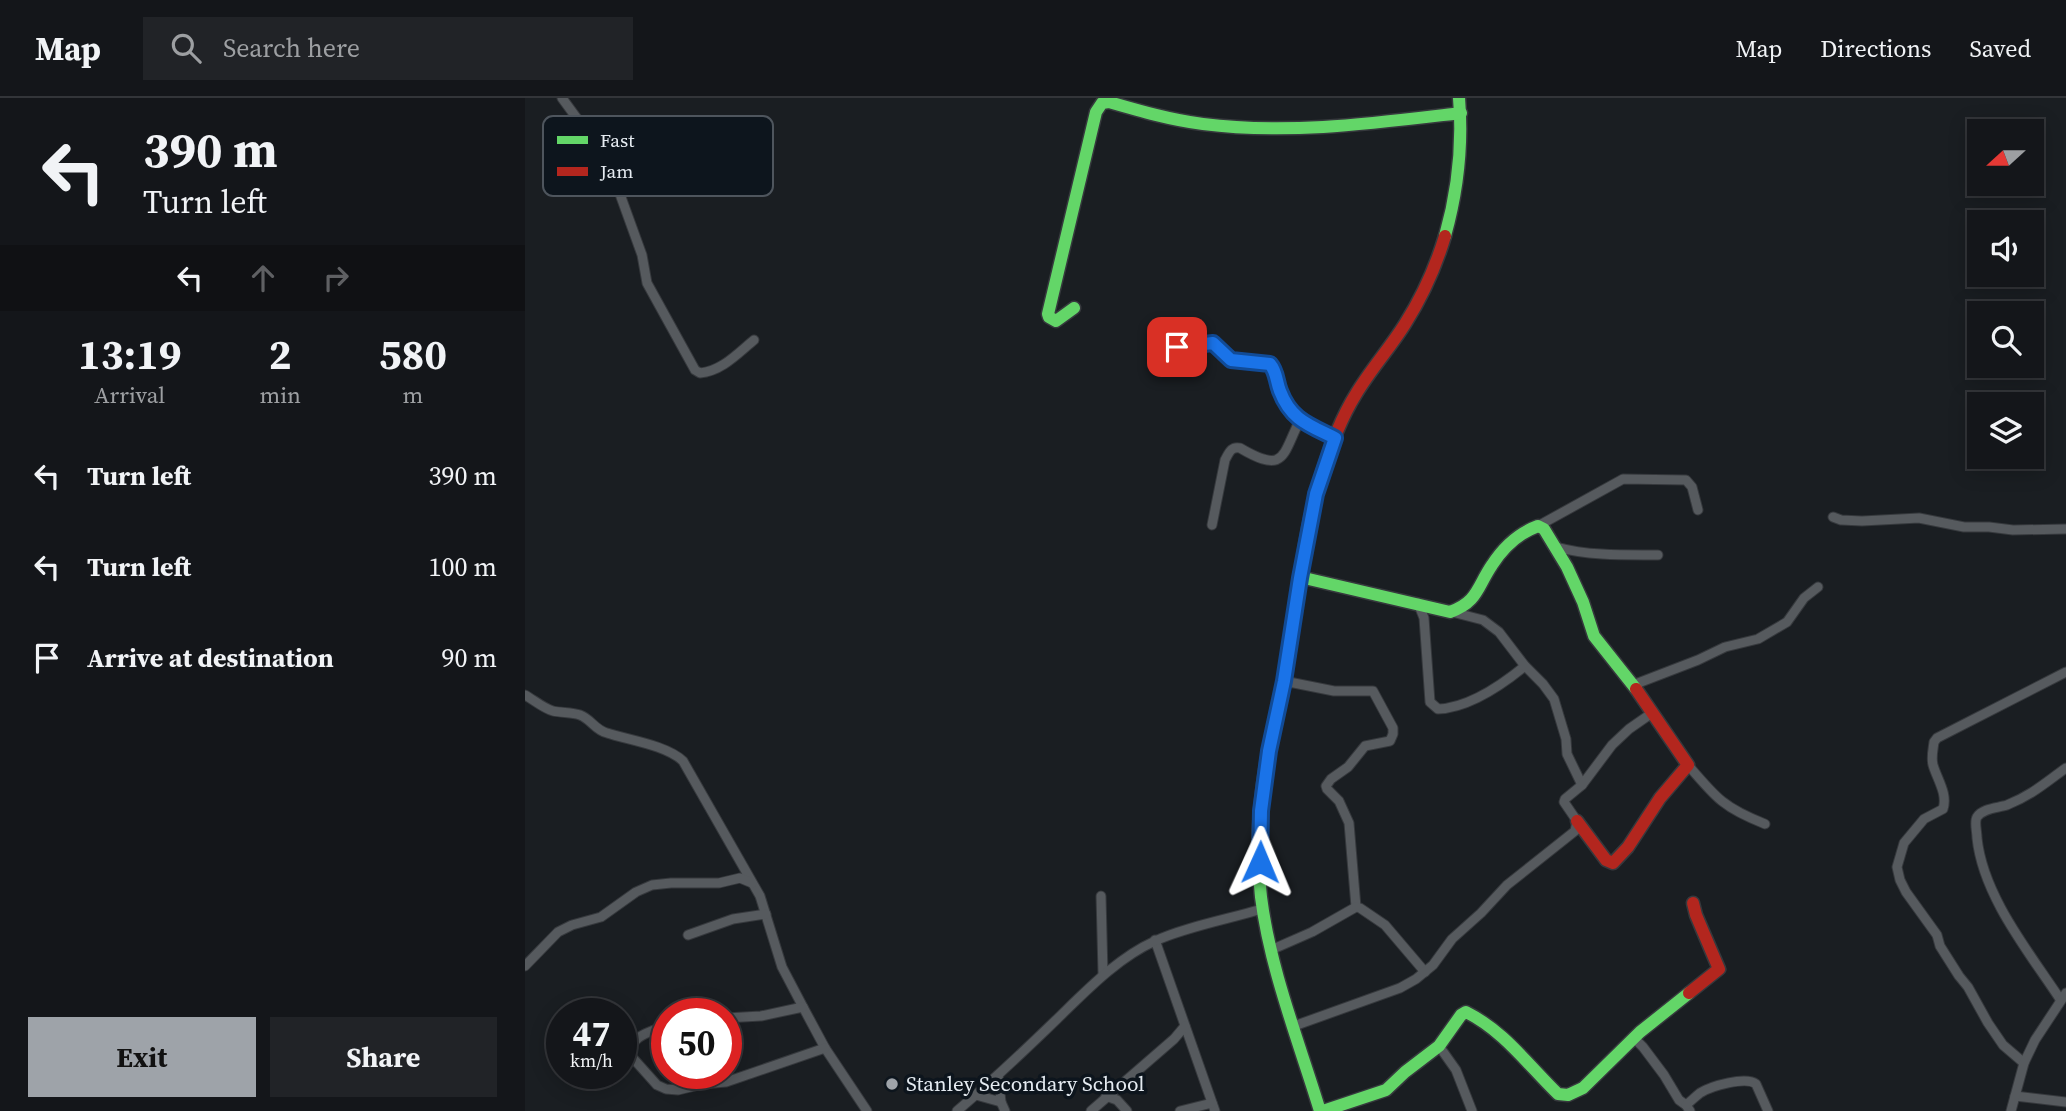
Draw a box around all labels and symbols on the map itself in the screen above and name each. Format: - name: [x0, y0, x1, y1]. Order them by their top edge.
- legend: [543, 116, 773, 196]
- north arrow: [1967, 119, 2044, 196]
- text: Fast: [600, 127, 635, 153]
- text: Jam: [599, 158, 633, 184]
- pin: [1147, 317, 1207, 377]
- position arrow: [1223, 825, 1297, 899]
- speed limit sign: 50: [651, 998, 742, 1089]
- place label: Stanley Secondary School: [906, 1069, 1145, 1098]
- marker: Stanley Secondary School: [884, 1076, 900, 1092]

